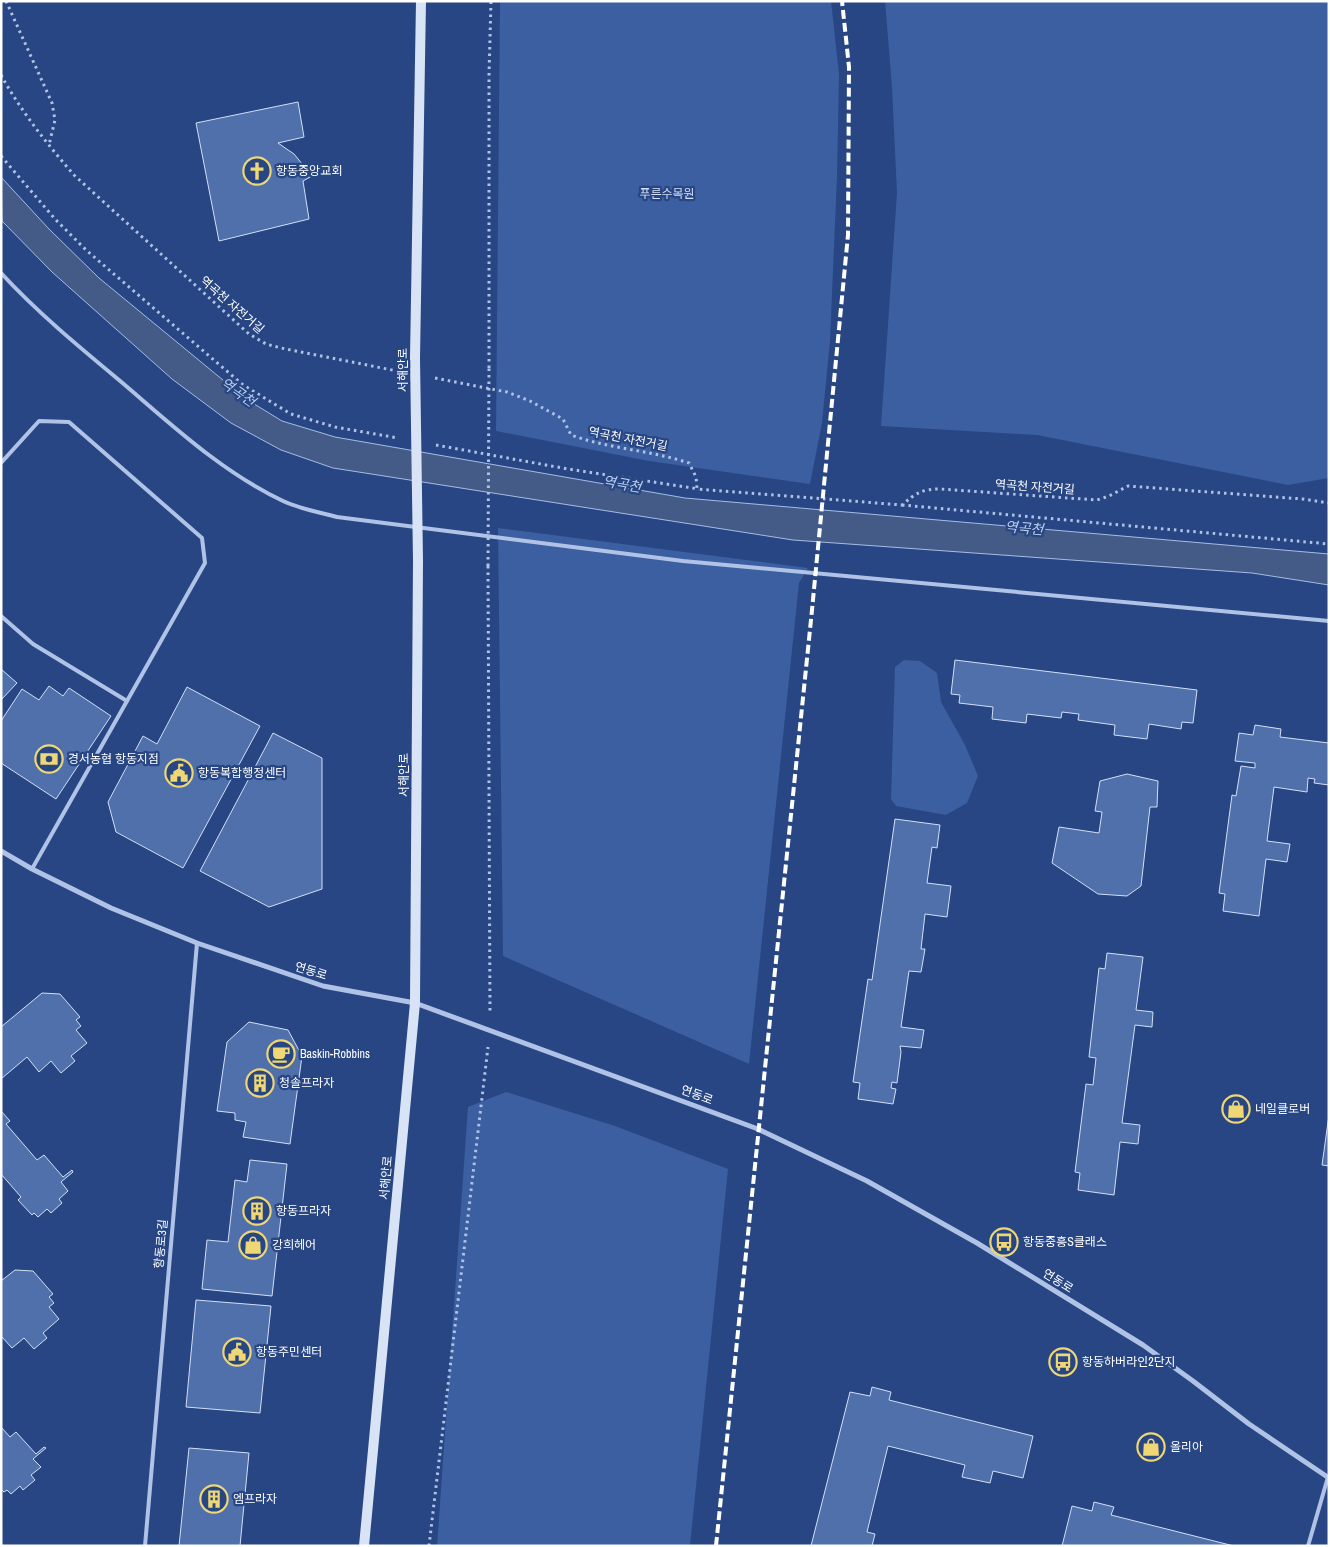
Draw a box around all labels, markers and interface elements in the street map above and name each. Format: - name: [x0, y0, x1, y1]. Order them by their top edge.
- church icon: 항동중앙교회: [242, 156, 272, 186]
- place label: 항동중앙교회: [276, 163, 342, 179]
- park label: 푸른수목원: [639, 186, 695, 202]
- street label: 역곡천 자전거길: [197, 273, 267, 337]
- street label: 서해안로: [395, 348, 411, 392]
- water label: 역곡천: [217, 374, 260, 411]
- street label: 역곡천 자전거길: [587, 424, 669, 454]
- water label: 역곡천: [601, 472, 644, 496]
- street label: 역곡천 자전거길: [995, 476, 1075, 498]
- water label: 역곡천: [1004, 517, 1045, 539]
- bank icon: 경서농협 항동지점: [34, 744, 64, 774]
- place label: 경서농협 항동지점: [68, 751, 159, 767]
- street label: 서해안로: [396, 753, 412, 797]
- public building icon: 항동복합행정센터: [164, 758, 194, 788]
- place label: 항동복합행정센터: [198, 765, 286, 781]
- street label: 연동로: [293, 959, 329, 983]
- cafe icon: Baskin-Robbins: [266, 1039, 296, 1069]
- place label: Baskin-Robbins: [300, 1046, 370, 1062]
- building icon: 청솔프라자: [245, 1068, 275, 1098]
- place label: 청솔프라자: [279, 1075, 334, 1091]
- street label: 연동로: [679, 1082, 715, 1108]
- shop icon: 네일클로버: [1221, 1094, 1251, 1124]
- place label: 네일클로버: [1255, 1101, 1310, 1117]
- street label: 서해안로: [376, 1155, 396, 1201]
- building icon: 항동프라자: [242, 1196, 272, 1226]
- place label: 항동프라자: [276, 1203, 331, 1219]
- street label: 항동로3길: [151, 1219, 171, 1269]
- bus stop icon: 항동중흥S클래스: [989, 1227, 1019, 1257]
- shop icon: 강희헤어: [238, 1230, 268, 1260]
- place label: 항동중흥S클래스: [1023, 1234, 1107, 1250]
- place label: 강희헤어: [272, 1237, 316, 1253]
- street label: 연동로: [1040, 1265, 1076, 1297]
- public building icon: 항동주민센터: [222, 1337, 252, 1367]
- place label: 항동주민센터: [256, 1344, 322, 1360]
- bus stop icon: 항동하버라인2단지: [1048, 1347, 1078, 1377]
- place label: 항동하버라인2단지: [1082, 1354, 1176, 1370]
- shop icon: 올리아: [1136, 1432, 1166, 1462]
- place label: 올리아: [1170, 1439, 1203, 1455]
- building icon: 엠프라자: [199, 1484, 229, 1514]
- place label: 엠프라자: [233, 1491, 277, 1507]

